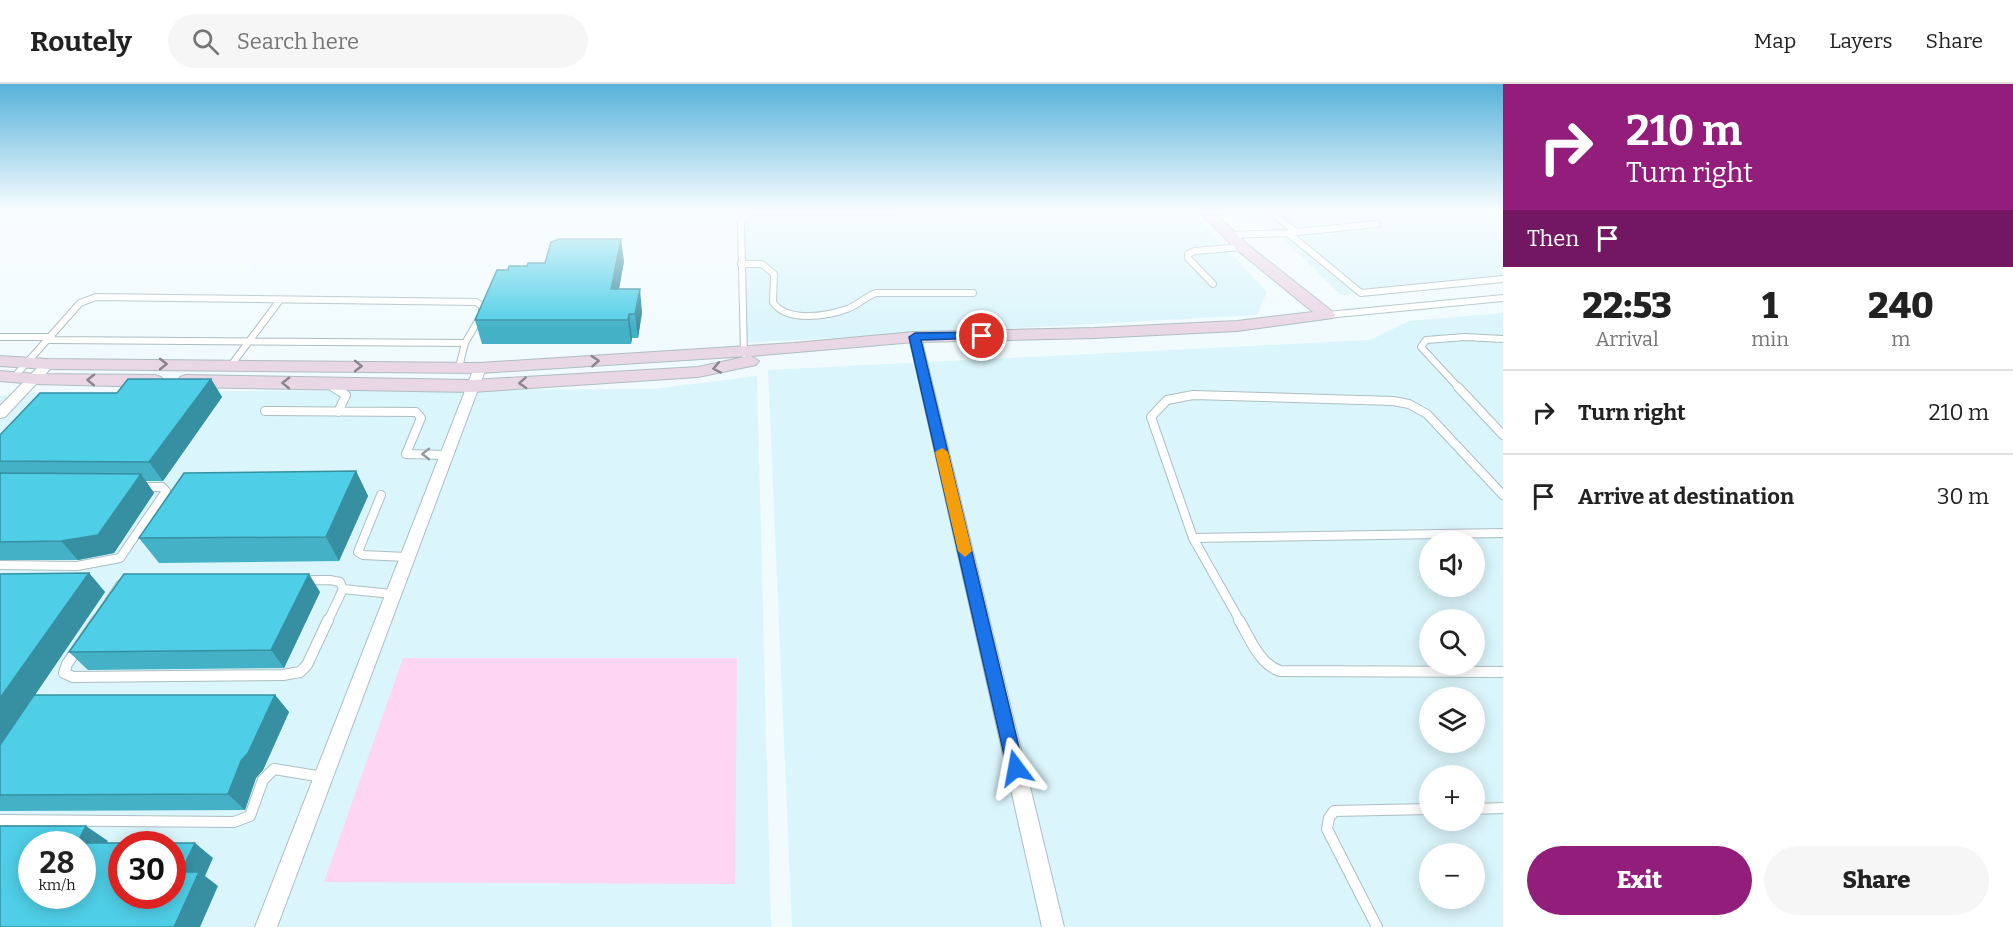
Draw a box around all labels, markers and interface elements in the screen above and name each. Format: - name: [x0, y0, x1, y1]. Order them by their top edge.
- search box: [168, 14, 588, 68]
- text: Routely: [30, 25, 132, 58]
- icon: search: [189, 25, 222, 58]
- text: Search here: [237, 28, 359, 55]
- text: Map: [1754, 28, 1796, 54]
- text: Layers: [1829, 28, 1893, 54]
- text: Share: [1926, 28, 1983, 54]
- text: 210 m: [1626, 106, 1742, 156]
- icon: right: [1527, 108, 1605, 186]
- text: Turn right: [1626, 157, 1753, 189]
- icon: arrive: [1591, 222, 1624, 255]
- text: Then: [1527, 225, 1579, 252]
- text: 22:53: [1582, 284, 1672, 328]
- text: 1: [1762, 284, 1778, 328]
- text: 240: [1868, 284, 1934, 328]
- pin: [956, 310, 1007, 361]
- icon: arrive: [965, 319, 998, 352]
- text: Arrival: [1595, 327, 1659, 351]
- text: min: [1751, 327, 1789, 351]
- text: m: [1891, 327, 1910, 351]
- one-way arrow: [591, 354, 600, 367]
- one-way arrow: [159, 358, 168, 370]
- one-way arrow: [354, 360, 363, 372]
- one-way arrow: [712, 361, 722, 374]
- one-way arrow: [86, 373, 95, 386]
- one-way arrow: [518, 376, 527, 389]
- one-way arrow: [281, 377, 290, 389]
- icon: right: [1527, 396, 1560, 429]
- text: Turn right: [1578, 399, 1686, 426]
- text: 210 m: [1929, 399, 1989, 426]
- one-way arrow: [421, 448, 430, 461]
- icon: arrive: [1527, 480, 1560, 513]
- text: Arrive at destination: [1578, 483, 1794, 510]
- text: 30 m: [1937, 483, 1989, 510]
- map controls: [1419, 531, 1485, 909]
- button: sound: [1419, 531, 1485, 597]
- button: search: [1419, 609, 1485, 675]
- button: layers: [1419, 687, 1485, 753]
- position arrow: [984, 736, 1048, 800]
- button: +: [1419, 765, 1485, 831]
- speed limit sign: 30: [108, 831, 186, 909]
- button: −: [1419, 843, 1485, 909]
- text: 28: [40, 845, 74, 881]
- button: Exit: [1527, 846, 1752, 915]
- button: Share: [1764, 846, 1989, 915]
- text: km/h: [38, 876, 76, 894]

